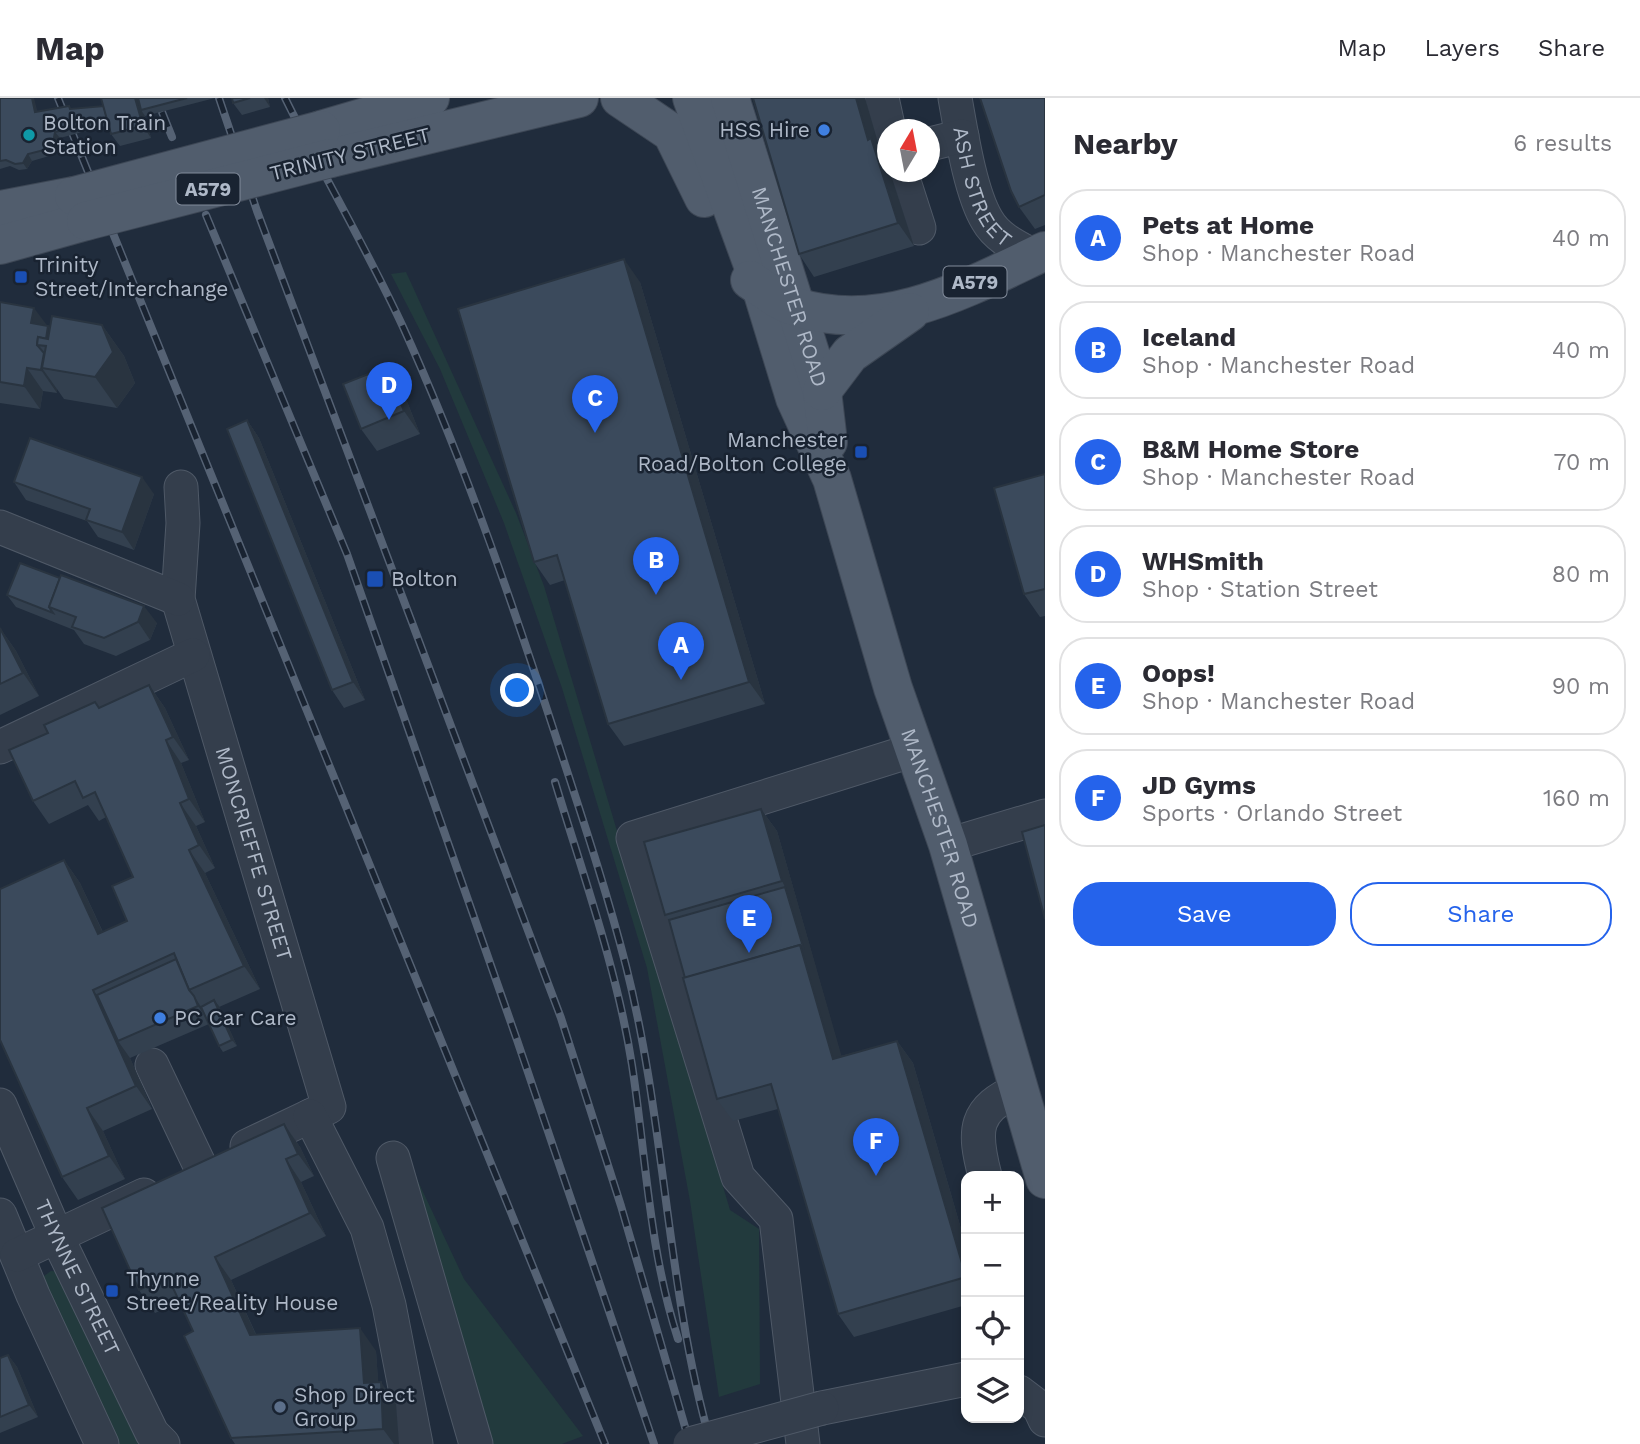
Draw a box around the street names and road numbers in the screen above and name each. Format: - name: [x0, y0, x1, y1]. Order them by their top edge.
- street label: TRINITY STREET: [267, 121, 433, 186]
- street label: ASH STREET: [948, 125, 1017, 252]
- road number: A579: [176, 174, 240, 204]
- street label: MANCHESTER ROAD: [747, 183, 833, 390]
- road number: A579: [944, 266, 1006, 298]
- street label: MANCHESTER ROAD: [896, 725, 984, 931]
- street label: MONCRIEFFE STREET: [211, 744, 298, 964]
- street label: THYNNE STREET: [30, 1195, 126, 1360]

